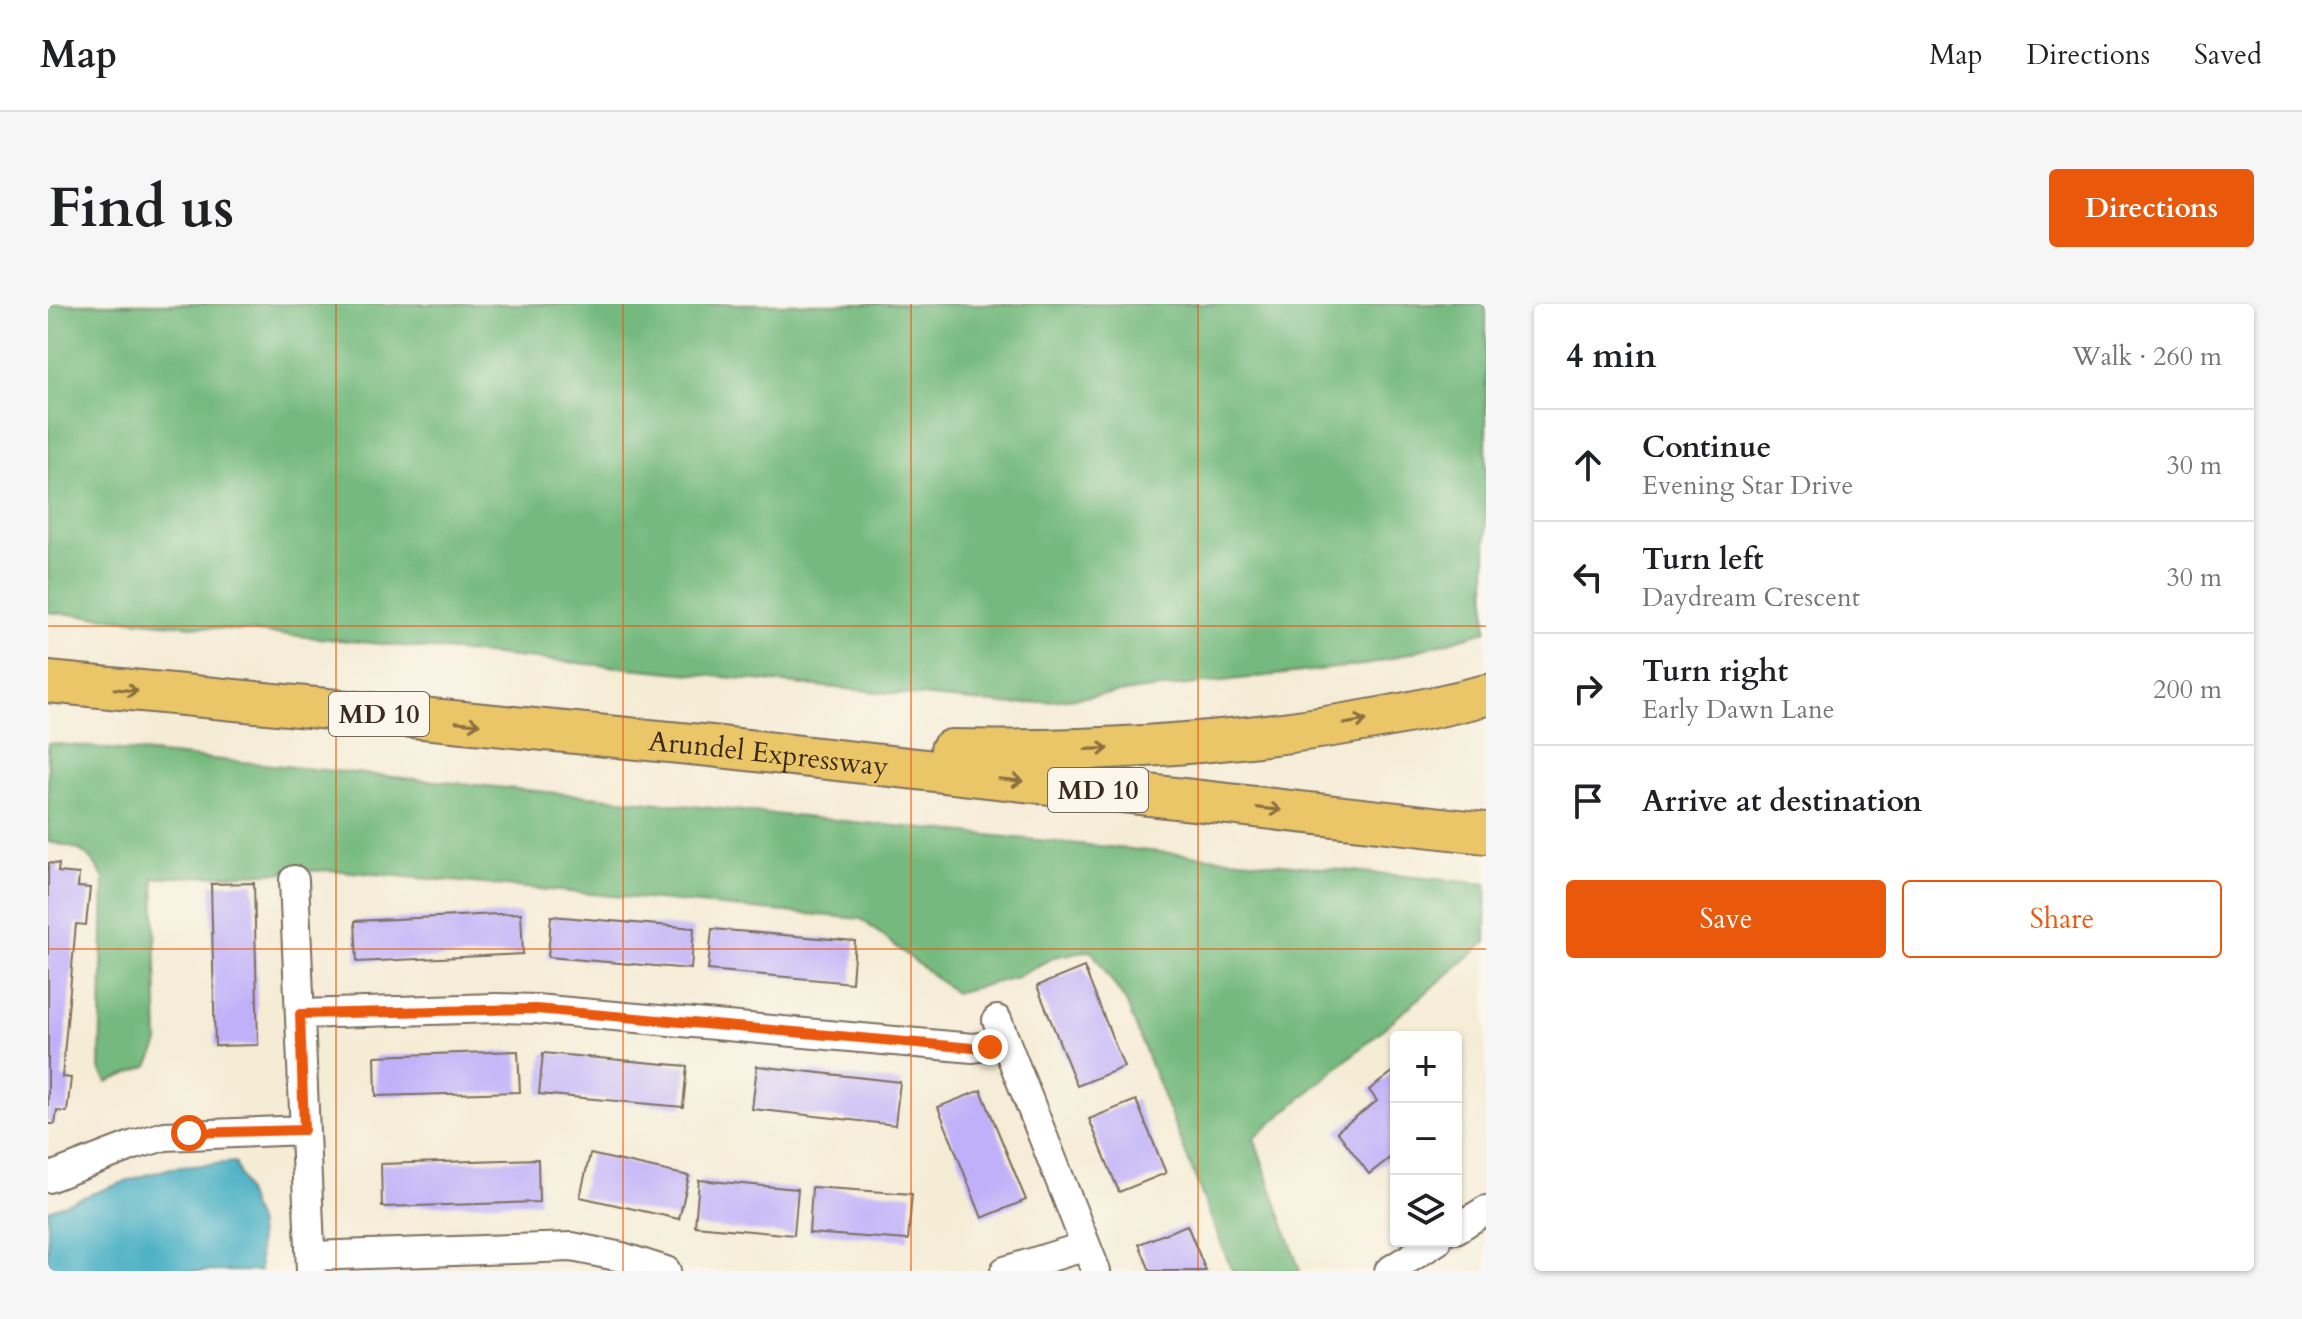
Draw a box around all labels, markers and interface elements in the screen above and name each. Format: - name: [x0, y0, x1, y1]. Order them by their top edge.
- text: Map: [40, 29, 117, 81]
- text: Map: [1929, 36, 1983, 74]
- text: Directions: [2027, 36, 2150, 74]
- text: Saved: [2194, 36, 2262, 74]
- button: Directions: [2049, 169, 2254, 247]
- text: Find us: [48, 171, 234, 246]
- text: 4 min: [1566, 333, 1657, 379]
- text: Walk · 260 m: [2072, 339, 2222, 374]
- text: Continue: [1642, 427, 1771, 468]
- icon: ahead: [1566, 443, 1610, 487]
- text: 30 m: [2166, 448, 2222, 483]
- text: Evening Star Drive: [1642, 468, 1853, 503]
- text: Turn left: [1642, 539, 1764, 580]
- icon: left: [1566, 555, 1610, 599]
- text: 30 m: [2166, 560, 2222, 595]
- text: Daydream Crescent: [1642, 580, 1860, 615]
- text: Turn right: [1642, 651, 1788, 692]
- icon: right: [1566, 667, 1610, 711]
- text: 200 m: [2153, 672, 2222, 707]
- one-way arrow: [112, 682, 139, 697]
- road number: MD 10: [329, 692, 429, 736]
- text: Early Dawn Lane: [1642, 692, 1835, 727]
- one-way arrow: [1342, 713, 1367, 728]
- one-way arrow: [454, 715, 481, 730]
- street label: Arundel Expressway: [647, 722, 890, 786]
- one-way arrow: [1083, 742, 1110, 757]
- road number: MD 10: [1048, 768, 1148, 812]
- one-way arrow: [997, 773, 1024, 788]
- icon: arrive: [1566, 779, 1610, 823]
- text: Arrive at destination: [1642, 781, 1922, 822]
- one-way arrow: [1255, 802, 1282, 817]
- button: Save: [1566, 880, 1886, 958]
- button: Share: [1902, 880, 2222, 958]
- route end: [972, 1029, 1008, 1065]
- map controls: [1390, 1031, 1462, 1247]
- button: +: [1390, 1031, 1462, 1103]
- button: −: [1390, 1103, 1462, 1175]
- route start: [171, 1115, 207, 1151]
- button: layers: [1390, 1175, 1462, 1247]

